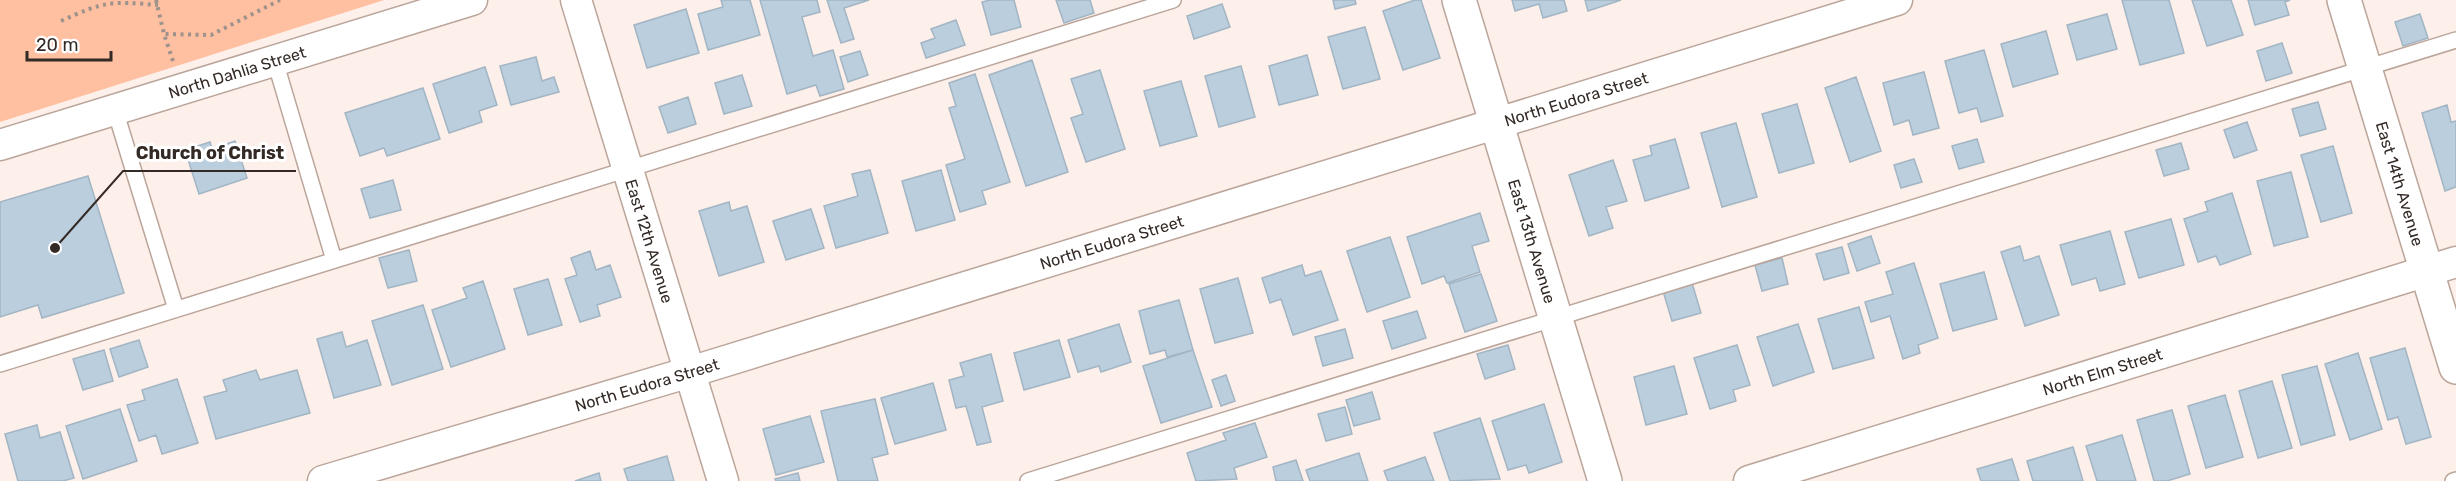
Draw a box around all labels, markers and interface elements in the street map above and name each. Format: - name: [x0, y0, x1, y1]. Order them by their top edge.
- scale bar: [27, 24, 111, 62]
- text: 20 m: [36, 34, 78, 56]
- street label: North Dahlia Street: [166, 42, 308, 102]
- street label: North Eudora Street: [1502, 68, 1650, 130]
- street label: East 14th Avenue: [2372, 119, 2428, 248]
- callout: Church of Christ: [123, 135, 296, 171]
- text: Church of Christ: [136, 142, 284, 164]
- street label: East 12th Avenue: [622, 177, 678, 305]
- street label: East 13th Avenue: [1504, 177, 1560, 306]
- street label: North Eudora Street: [1037, 211, 1186, 273]
- street label: North Elm Street: [2040, 344, 2165, 399]
- street label: North Eudora Street: [573, 354, 721, 415]

